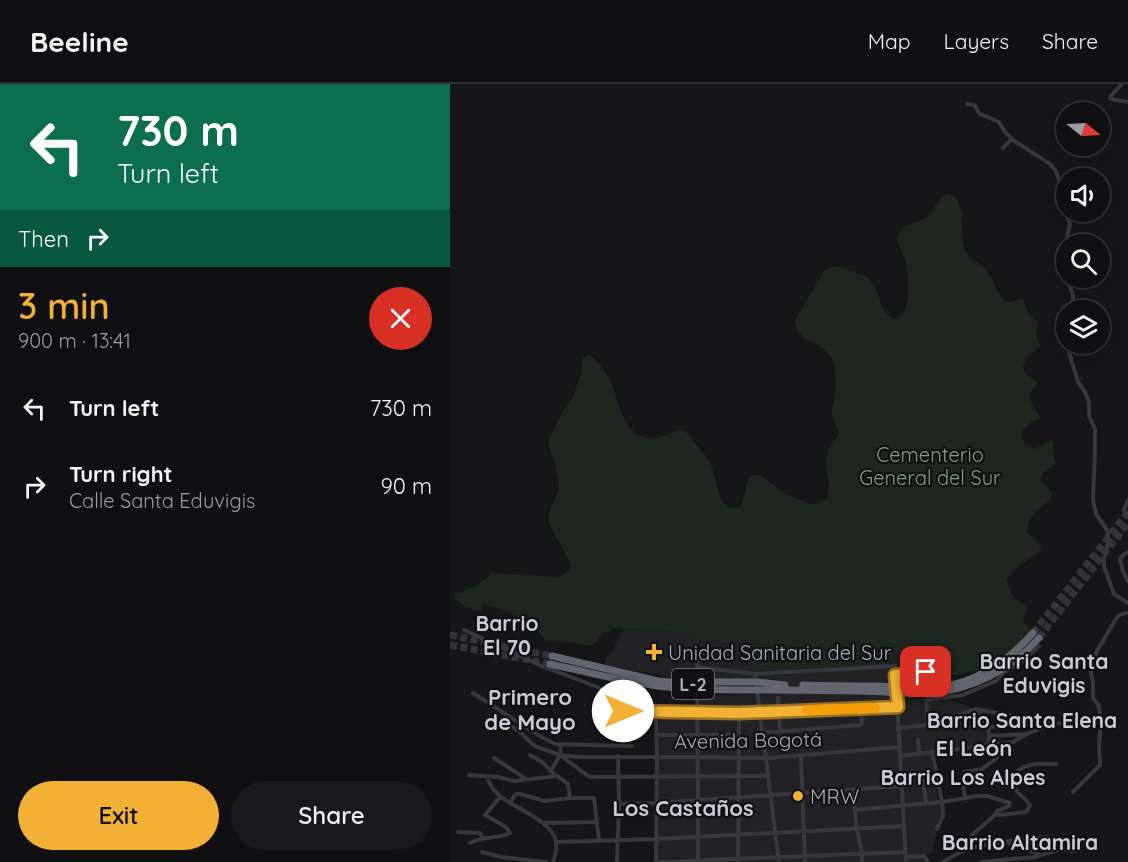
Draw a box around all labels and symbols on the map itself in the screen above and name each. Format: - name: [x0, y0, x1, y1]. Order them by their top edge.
- north arrow: [1056, 102, 1110, 156]
- park label: Cementerio General del Sur: [859, 442, 1001, 490]
- district label: Barrio El 70: [475, 610, 539, 660]
- place label: Unidad Sanitaria del Sur: [668, 640, 892, 665]
- marker: Unidad Sanitaria del Sur: [645, 643, 663, 661]
- pin: [900, 646, 951, 697]
- district label: Barrio Santa Eduvigis: [979, 648, 1109, 698]
- road number: L-2: [672, 669, 714, 699]
- position arrow: [591, 679, 655, 743]
- district label: Primero de Mayo: [484, 683, 576, 736]
- district label: Barrio Santa Elena: [927, 707, 1117, 733]
- street label: Avenida Bogotá: [674, 726, 822, 754]
- district label: El León: [936, 734, 1012, 762]
- district label: Barrio Los Alpes: [881, 764, 1045, 790]
- place label: MRW: [810, 784, 859, 809]
- marker: MRW: [791, 789, 805, 803]
- district label: Los Castaños: [612, 794, 754, 822]
- district label: Barrio Altamira: [942, 829, 1098, 855]

